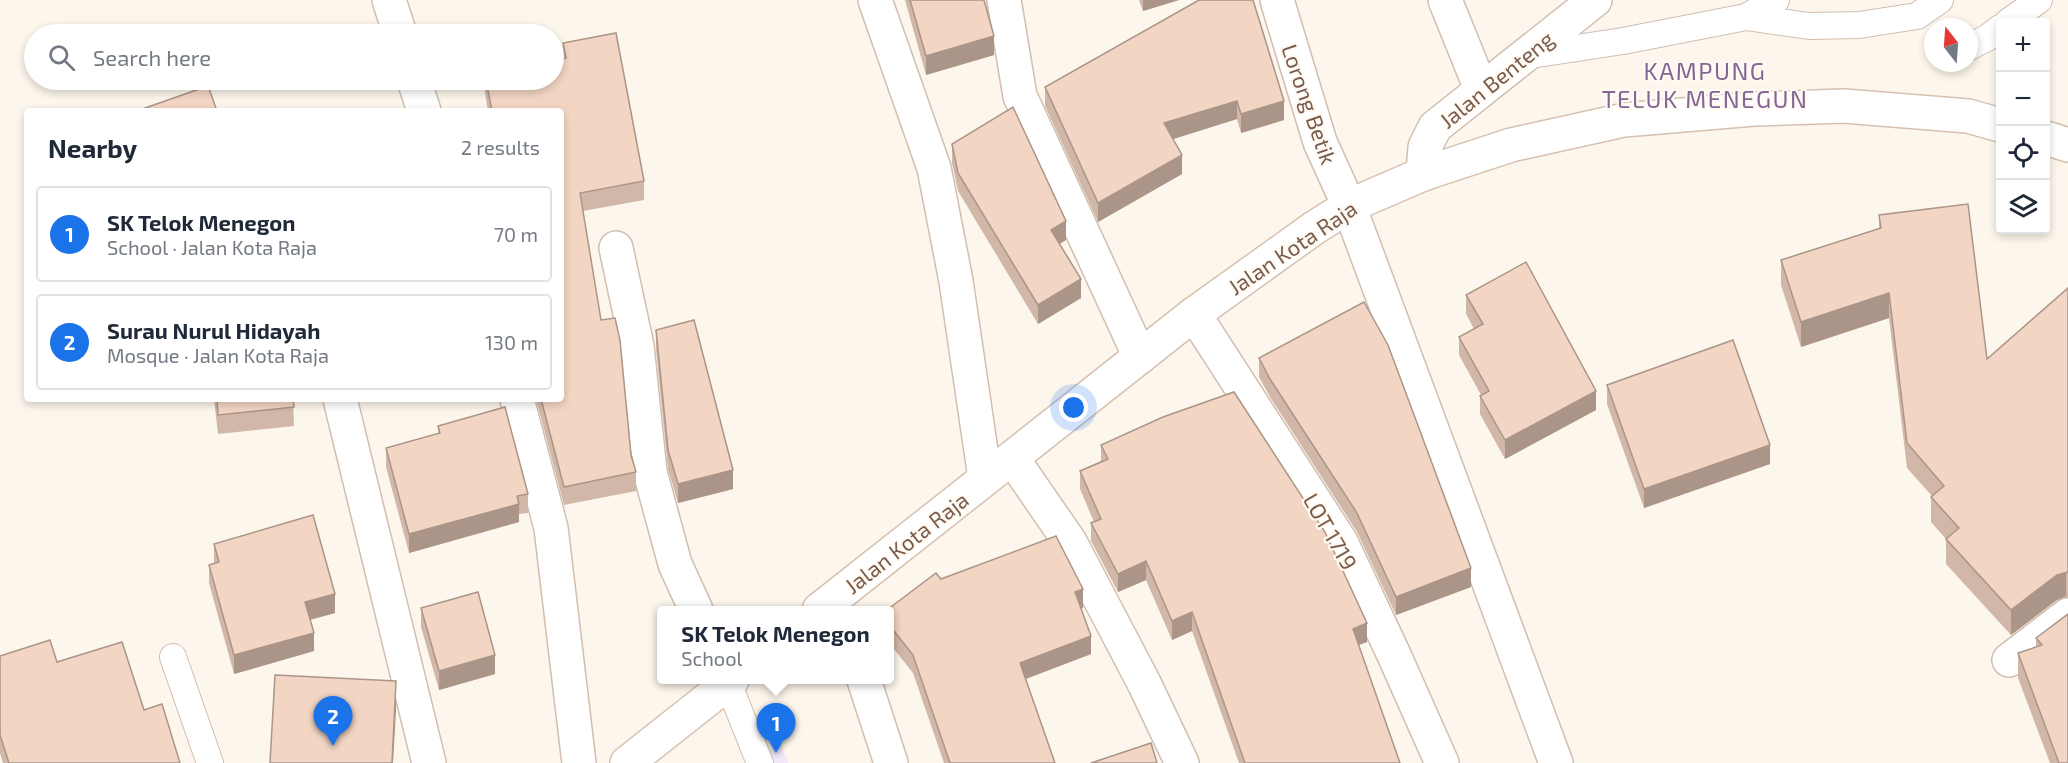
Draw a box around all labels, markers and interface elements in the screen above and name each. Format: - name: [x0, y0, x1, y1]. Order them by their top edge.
- north arrow: [1924, 18, 1978, 72]
- map controls: [1996, 18, 2050, 234]
- button: +: [1996, 18, 2050, 72]
- search box: [24, 24, 564, 90]
- street label: Jalan Benteng: [1434, 25, 1558, 133]
- icon: search: [45, 41, 78, 74]
- street label: Lorong Betik: [1277, 41, 1343, 167]
- text: Search here: [93, 44, 211, 70]
- district label: KAMPUNG TELUK MENEGUN: [1602, 56, 1808, 113]
- button: −: [1996, 72, 2050, 126]
- button: locate: [1996, 126, 2050, 180]
- text: Nearby: [48, 132, 137, 163]
- text: 2 results: [461, 135, 540, 159]
- button: layers: [1996, 180, 2050, 234]
- street label: Jalan Kota Raja: [1223, 194, 1362, 300]
- text: SK Telok Menegon: [107, 209, 296, 235]
- text: 1: [65, 222, 74, 246]
- text: 70 m: [494, 222, 538, 246]
- text: School · Jalan Kota Raja: [107, 235, 317, 259]
- text: Surau Nurul Hidayah: [107, 317, 320, 343]
- text: 2: [64, 330, 75, 354]
- text: 130 m: [485, 330, 538, 354]
- text: Mosque · Jalan Kota Raja: [107, 343, 329, 367]
- your location: [1059, 393, 1088, 422]
- street label: Jalan Kota Raja: [839, 486, 974, 599]
- street label: LOT 1719: [1299, 488, 1363, 574]
- popup: [657, 606, 894, 684]
- text: SK Telok Menegon: [681, 620, 870, 646]
- text: School: [681, 646, 743, 670]
- pin: 2: [314, 696, 352, 746]
- pin: 1: [756, 704, 796, 753]

